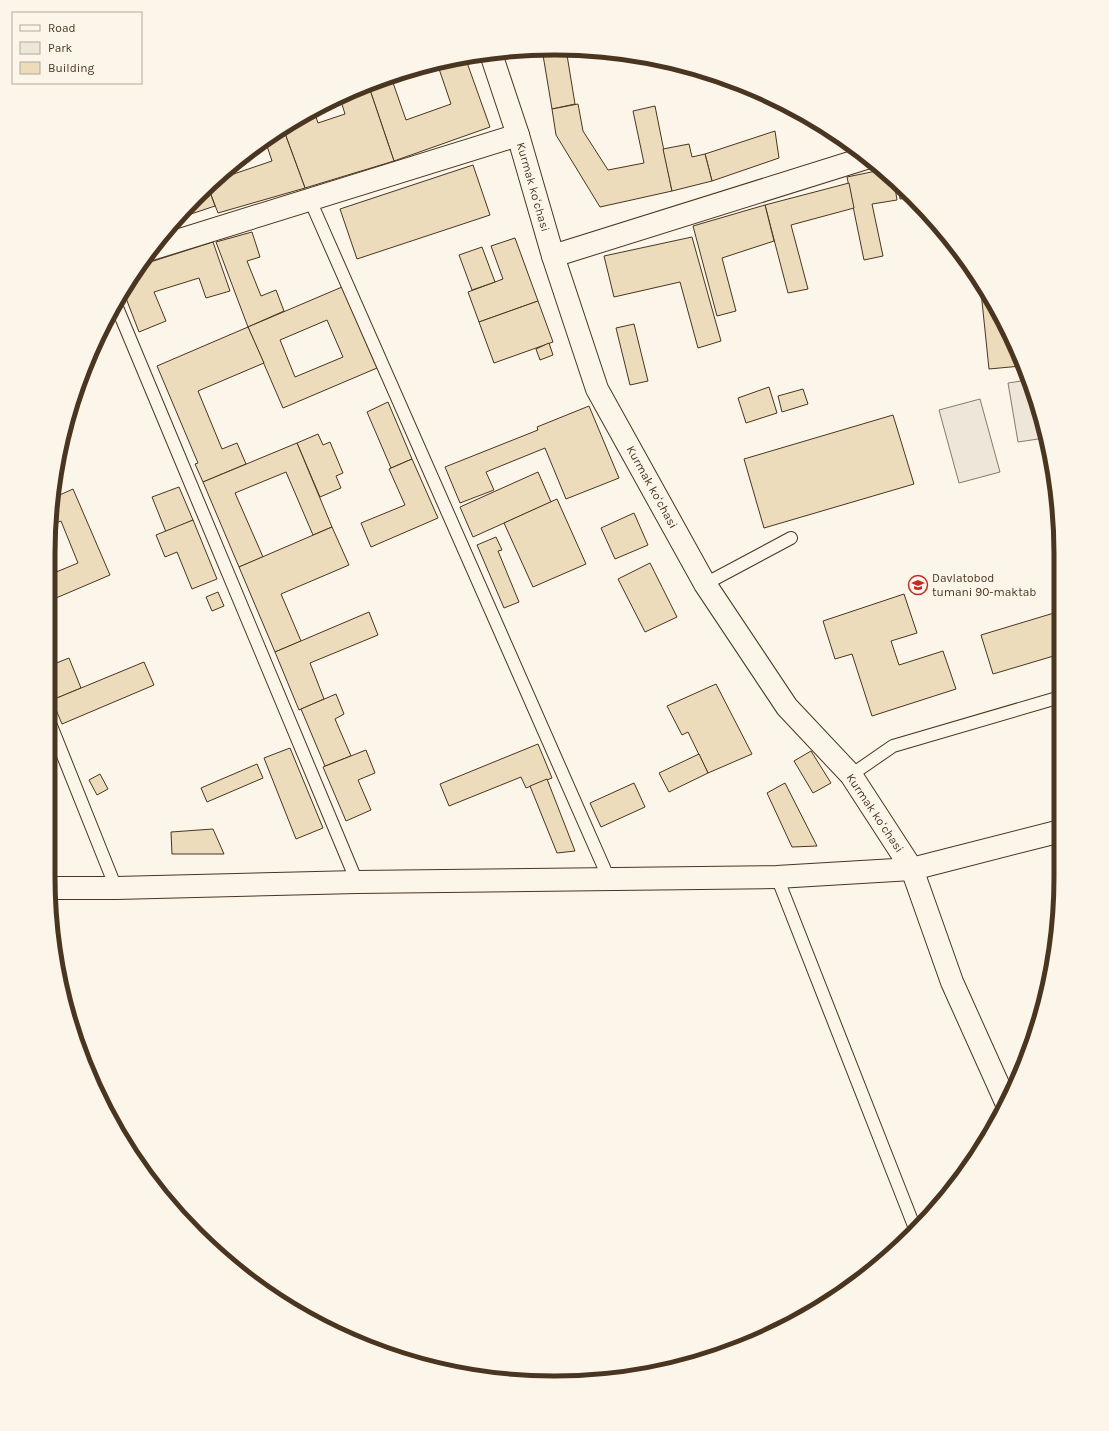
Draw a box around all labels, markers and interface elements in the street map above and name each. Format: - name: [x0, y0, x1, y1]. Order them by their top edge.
- legend: [12, 12, 142, 84]
- text: Road: [48, 21, 76, 35]
- text: Park: [48, 41, 73, 55]
- text: Building: [48, 61, 95, 75]
- street label: Kurmak koʻchasi: [514, 141, 552, 233]
- street label: Kurmak koʻchasi: [624, 443, 680, 531]
- place label: Davlatobod tumani 90-maktab: [932, 571, 1036, 599]
- school or university icon: Davlatobod tumani 90-maktab: [907, 574, 929, 596]
- street label: Kurmak koʻchasi: [843, 771, 907, 855]

